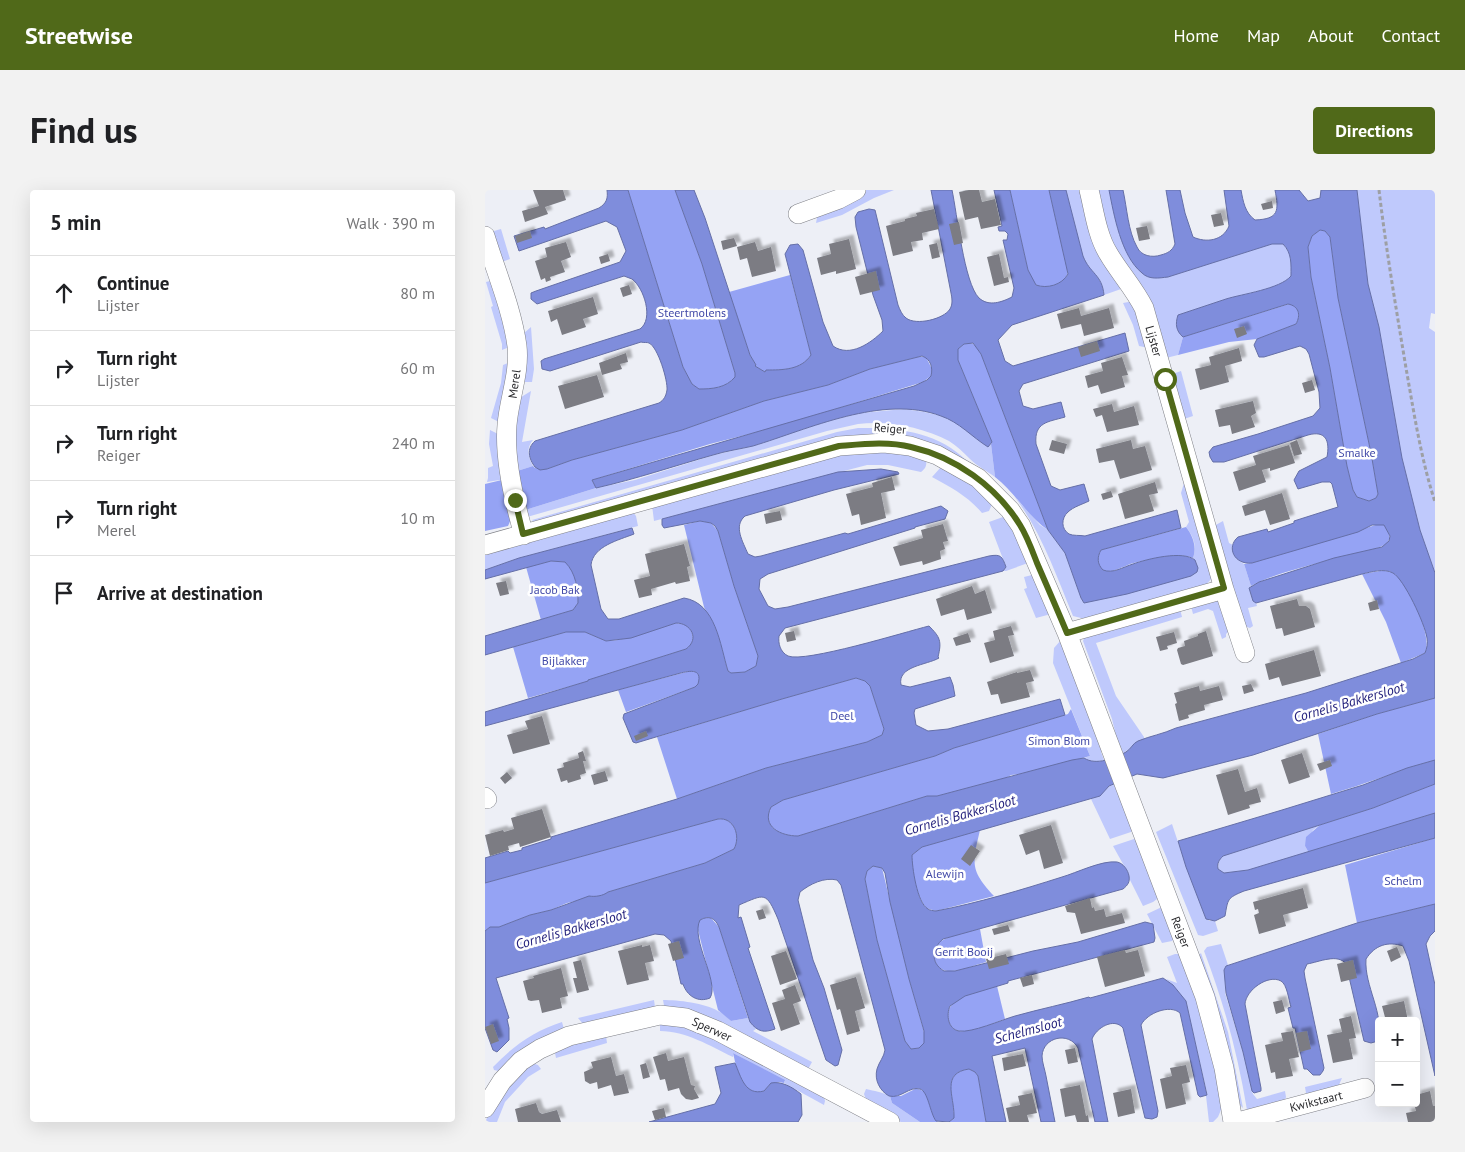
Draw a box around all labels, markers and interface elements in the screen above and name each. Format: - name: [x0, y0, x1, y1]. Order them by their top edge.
- text: Streetwise: [25, 20, 133, 51]
- text: Home: [1173, 24, 1219, 47]
- text: Map: [1247, 24, 1280, 47]
- text: About: [1308, 24, 1354, 47]
- text: Contact: [1382, 24, 1440, 47]
- text: Find us: [30, 107, 138, 153]
- button: Directions: [1313, 107, 1435, 154]
- text: 5 min: [50, 209, 101, 236]
- text: Walk · 390 m: [346, 213, 435, 233]
- text: Continue: [97, 271, 169, 295]
- icon: ahead: [50, 279, 78, 307]
- text: 80 m: [400, 283, 435, 303]
- text: Lijster: [97, 295, 139, 315]
- park label: Steertmolens: [658, 305, 726, 320]
- street label: Lijster: [1142, 324, 1166, 358]
- text: Turn right: [97, 346, 177, 370]
- icon: right: [50, 354, 78, 382]
- text: 60 m: [400, 358, 435, 378]
- street label: Merel: [505, 368, 524, 400]
- route start: [1154, 368, 1177, 391]
- text: Lijster: [97, 370, 139, 390]
- street label: Reiger: [873, 419, 907, 437]
- text: Turn right: [97, 421, 177, 445]
- icon: right: [50, 429, 78, 457]
- text: 240 m: [392, 433, 435, 453]
- text: Reiger: [97, 445, 140, 465]
- park label: Smalke: [1338, 445, 1376, 460]
- route end: [504, 489, 527, 512]
- text: Turn right: [97, 496, 177, 520]
- icon: right: [50, 504, 78, 532]
- text: 10 m: [400, 508, 435, 528]
- text: Merel: [97, 520, 136, 540]
- icon: arrive: [50, 579, 78, 607]
- text: Arrive at destination: [97, 581, 263, 605]
- park label: Jacob Bak: [529, 582, 580, 597]
- park label: Bijlakker: [542, 653, 586, 668]
- water label: Cornelis Bakkersloot: [1291, 677, 1407, 726]
- park label: Deel: [830, 708, 854, 723]
- park label: Simon Blom: [1028, 733, 1090, 748]
- water label: Cornelis Bakkersloot: [902, 790, 1018, 839]
- park label: Alewijn: [926, 866, 964, 881]
- park label: Schelm: [1384, 873, 1422, 888]
- water label: Cornelis Bakkersloot: [513, 904, 629, 953]
- street label: Reiger: [1168, 914, 1194, 950]
- park label: Gerrit Booij: [935, 944, 993, 959]
- water label: Schelmsloot: [992, 1012, 1064, 1048]
- street label: Sperwer: [690, 1014, 734, 1044]
- map controls: [1375, 1017, 1420, 1107]
- button: +: [1375, 1017, 1420, 1062]
- button: −: [1375, 1062, 1420, 1107]
- street label: Kwikstaart: [1288, 1087, 1344, 1115]

